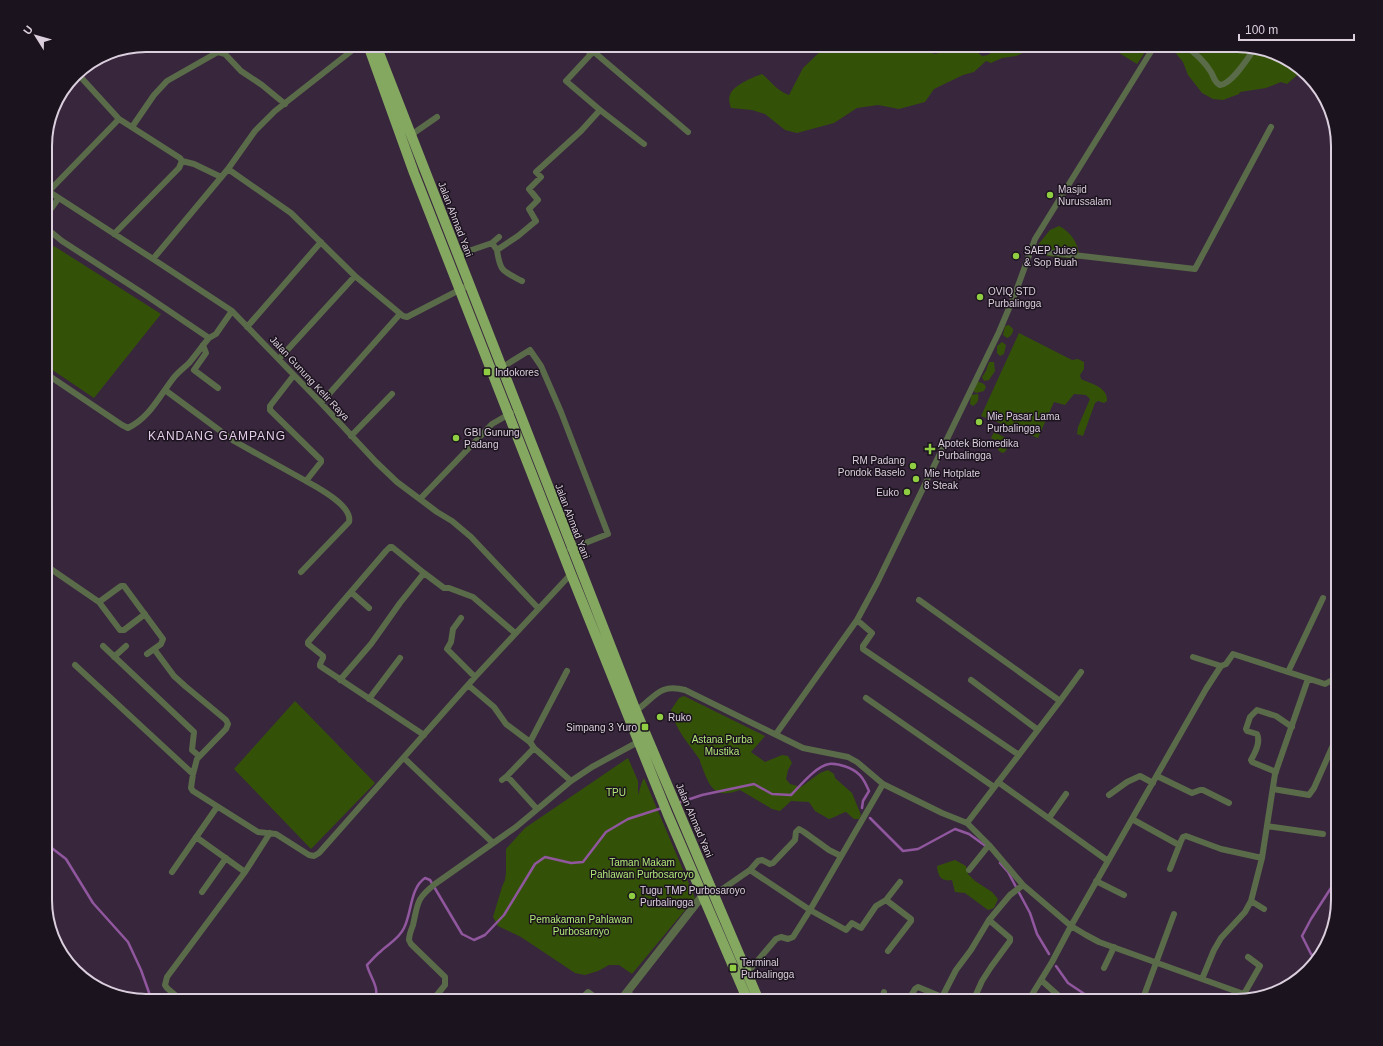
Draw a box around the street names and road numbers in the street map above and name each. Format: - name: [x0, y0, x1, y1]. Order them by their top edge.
- street label: Jalan Ahmad Yani: [436, 180, 475, 258]
- street label: Jalan Gunung Kelir Raya: [268, 334, 352, 423]
- street label: Jalan Ahmad Yani: [553, 482, 592, 560]
- street label: Jalan Ahmad Yani: [674, 781, 715, 859]

